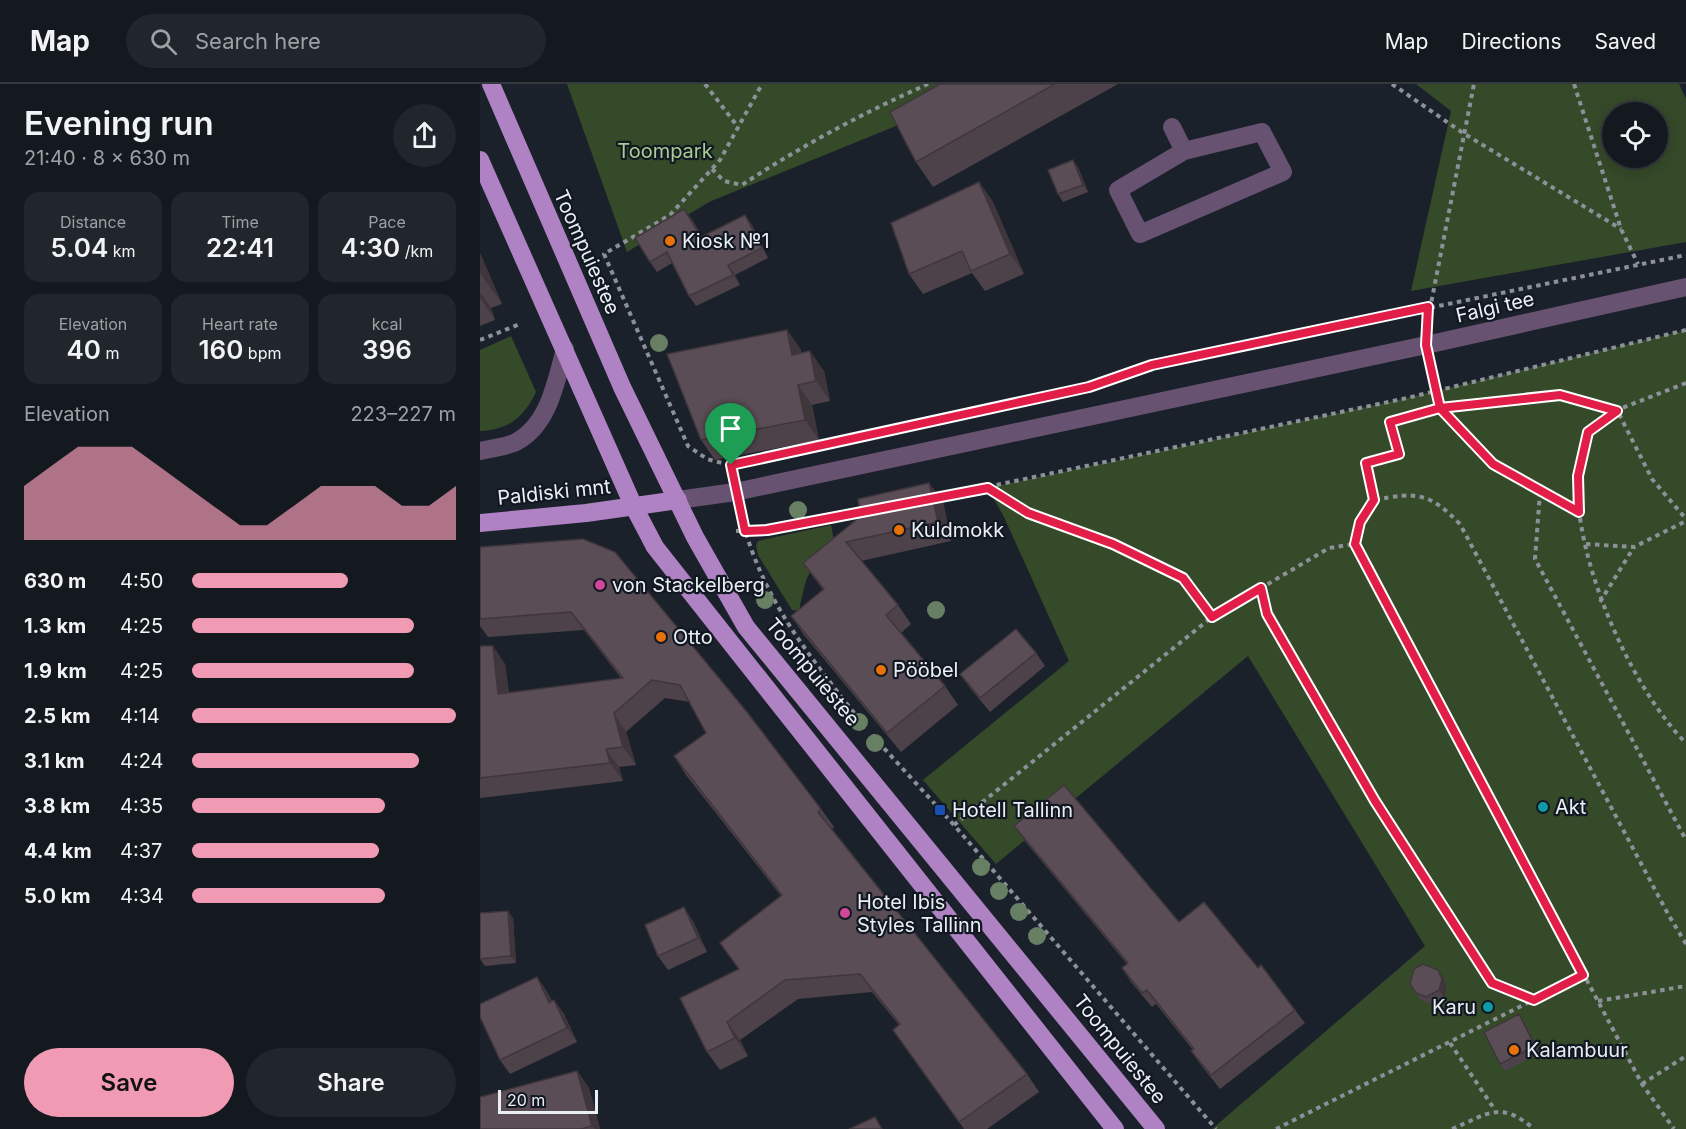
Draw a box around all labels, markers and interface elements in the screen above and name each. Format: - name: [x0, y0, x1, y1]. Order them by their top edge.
- search box: [126, 14, 546, 68]
- text: Map: [30, 24, 90, 58]
- icon: search: [147, 25, 180, 58]
- text: Search here: [195, 28, 321, 54]
- text: Map: [1385, 29, 1428, 54]
- text: Directions: [1461, 29, 1562, 54]
- text: Saved: [1595, 29, 1656, 54]
- map controls: [1602, 102, 1668, 168]
- button: locate: [1602, 102, 1668, 168]
- text: Evening run: [24, 103, 214, 143]
- button: share: [393, 104, 456, 167]
- park label: Toompark: [617, 139, 713, 163]
- text: 21:40 · 8 × 630 m: [24, 146, 190, 170]
- street label: Toompuiestee: [549, 186, 625, 318]
- text: Distance: [60, 212, 126, 232]
- text: Time: [221, 212, 259, 232]
- text: Pace: [368, 212, 406, 232]
- place label: Kiosk №1: [682, 229, 770, 253]
- text: 5.04: [50, 232, 108, 263]
- text: 22:41: [206, 232, 274, 263]
- text: 4:30: [341, 232, 400, 263]
- marker: Kiosk №1: [663, 234, 677, 248]
- text: km: [108, 241, 136, 261]
- text: /km: [400, 241, 433, 261]
- street label: Falgi tee: [1453, 286, 1537, 328]
- text: Elevation: [59, 314, 127, 334]
- text: Heart rate: [202, 314, 278, 334]
- text: kcal: [372, 314, 402, 334]
- text: 40: [67, 334, 101, 365]
- text: 160: [199, 334, 243, 365]
- text: 396: [362, 334, 412, 365]
- text: m: [101, 343, 119, 363]
- text: bpm: [243, 343, 281, 363]
- text: Elevation: [24, 402, 110, 426]
- text: 223–227 m: [350, 402, 456, 426]
- pin: [705, 403, 756, 465]
- icon: arrive: [714, 412, 747, 445]
- street label: Paldiski mnt: [496, 474, 612, 510]
- place label: Kuldmokk: [911, 518, 1004, 542]
- marker: Kuldmokk: [892, 523, 906, 537]
- text: 630 m: [24, 569, 86, 593]
- text: 4:50: [120, 569, 163, 593]
- place label: von Stackelberg: [612, 573, 765, 597]
- marker: von Stackelberg: [593, 578, 607, 592]
- street label: Toompuiestee: [761, 613, 865, 731]
- text: 1.3 km: [24, 614, 86, 638]
- text: 4:25: [120, 614, 163, 638]
- place label: Otto: [673, 625, 713, 649]
- marker: Otto: [654, 630, 668, 644]
- place label: Pööbel: [893, 658, 958, 682]
- text: 1.9 km: [24, 659, 87, 683]
- text: 4:25: [120, 659, 163, 683]
- marker: Pööbel: [874, 663, 888, 677]
- text: 2.5 km: [24, 704, 91, 728]
- text: 4:14: [120, 704, 160, 728]
- text: 3.1 km: [24, 749, 85, 773]
- text: 4:24: [120, 749, 164, 773]
- text: 3.8 km: [24, 794, 90, 818]
- text: 4:35: [120, 794, 163, 818]
- place label: Akt: [1555, 795, 1587, 819]
- place label: Hotell Tallinn: [952, 798, 1073, 822]
- marker: Akt: [1536, 800, 1550, 814]
- marker: Hotell Tallinn: [933, 803, 947, 817]
- text: 4.4 km: [24, 839, 92, 863]
- text: 4:37: [120, 839, 162, 863]
- text: 5.0 km: [24, 884, 91, 908]
- text: 4:34: [120, 884, 164, 908]
- place label: Hotel Ibis Styles Tallinn: [857, 890, 982, 937]
- marker: Hotel Ibis Styles Tallinn: [838, 906, 852, 920]
- street label: Toompuiestee: [1069, 990, 1171, 1108]
- place label: Karu: [1432, 995, 1476, 1019]
- marker: Karu: [1481, 1000, 1495, 1014]
- place label: Kalambuur: [1526, 1038, 1628, 1062]
- marker: Kalambuur: [1507, 1043, 1521, 1057]
- button: Save: [24, 1048, 234, 1117]
- button: Share: [246, 1048, 456, 1117]
- scale bar: [498, 1087, 598, 1114]
- text: 20 m: [507, 1090, 545, 1110]

